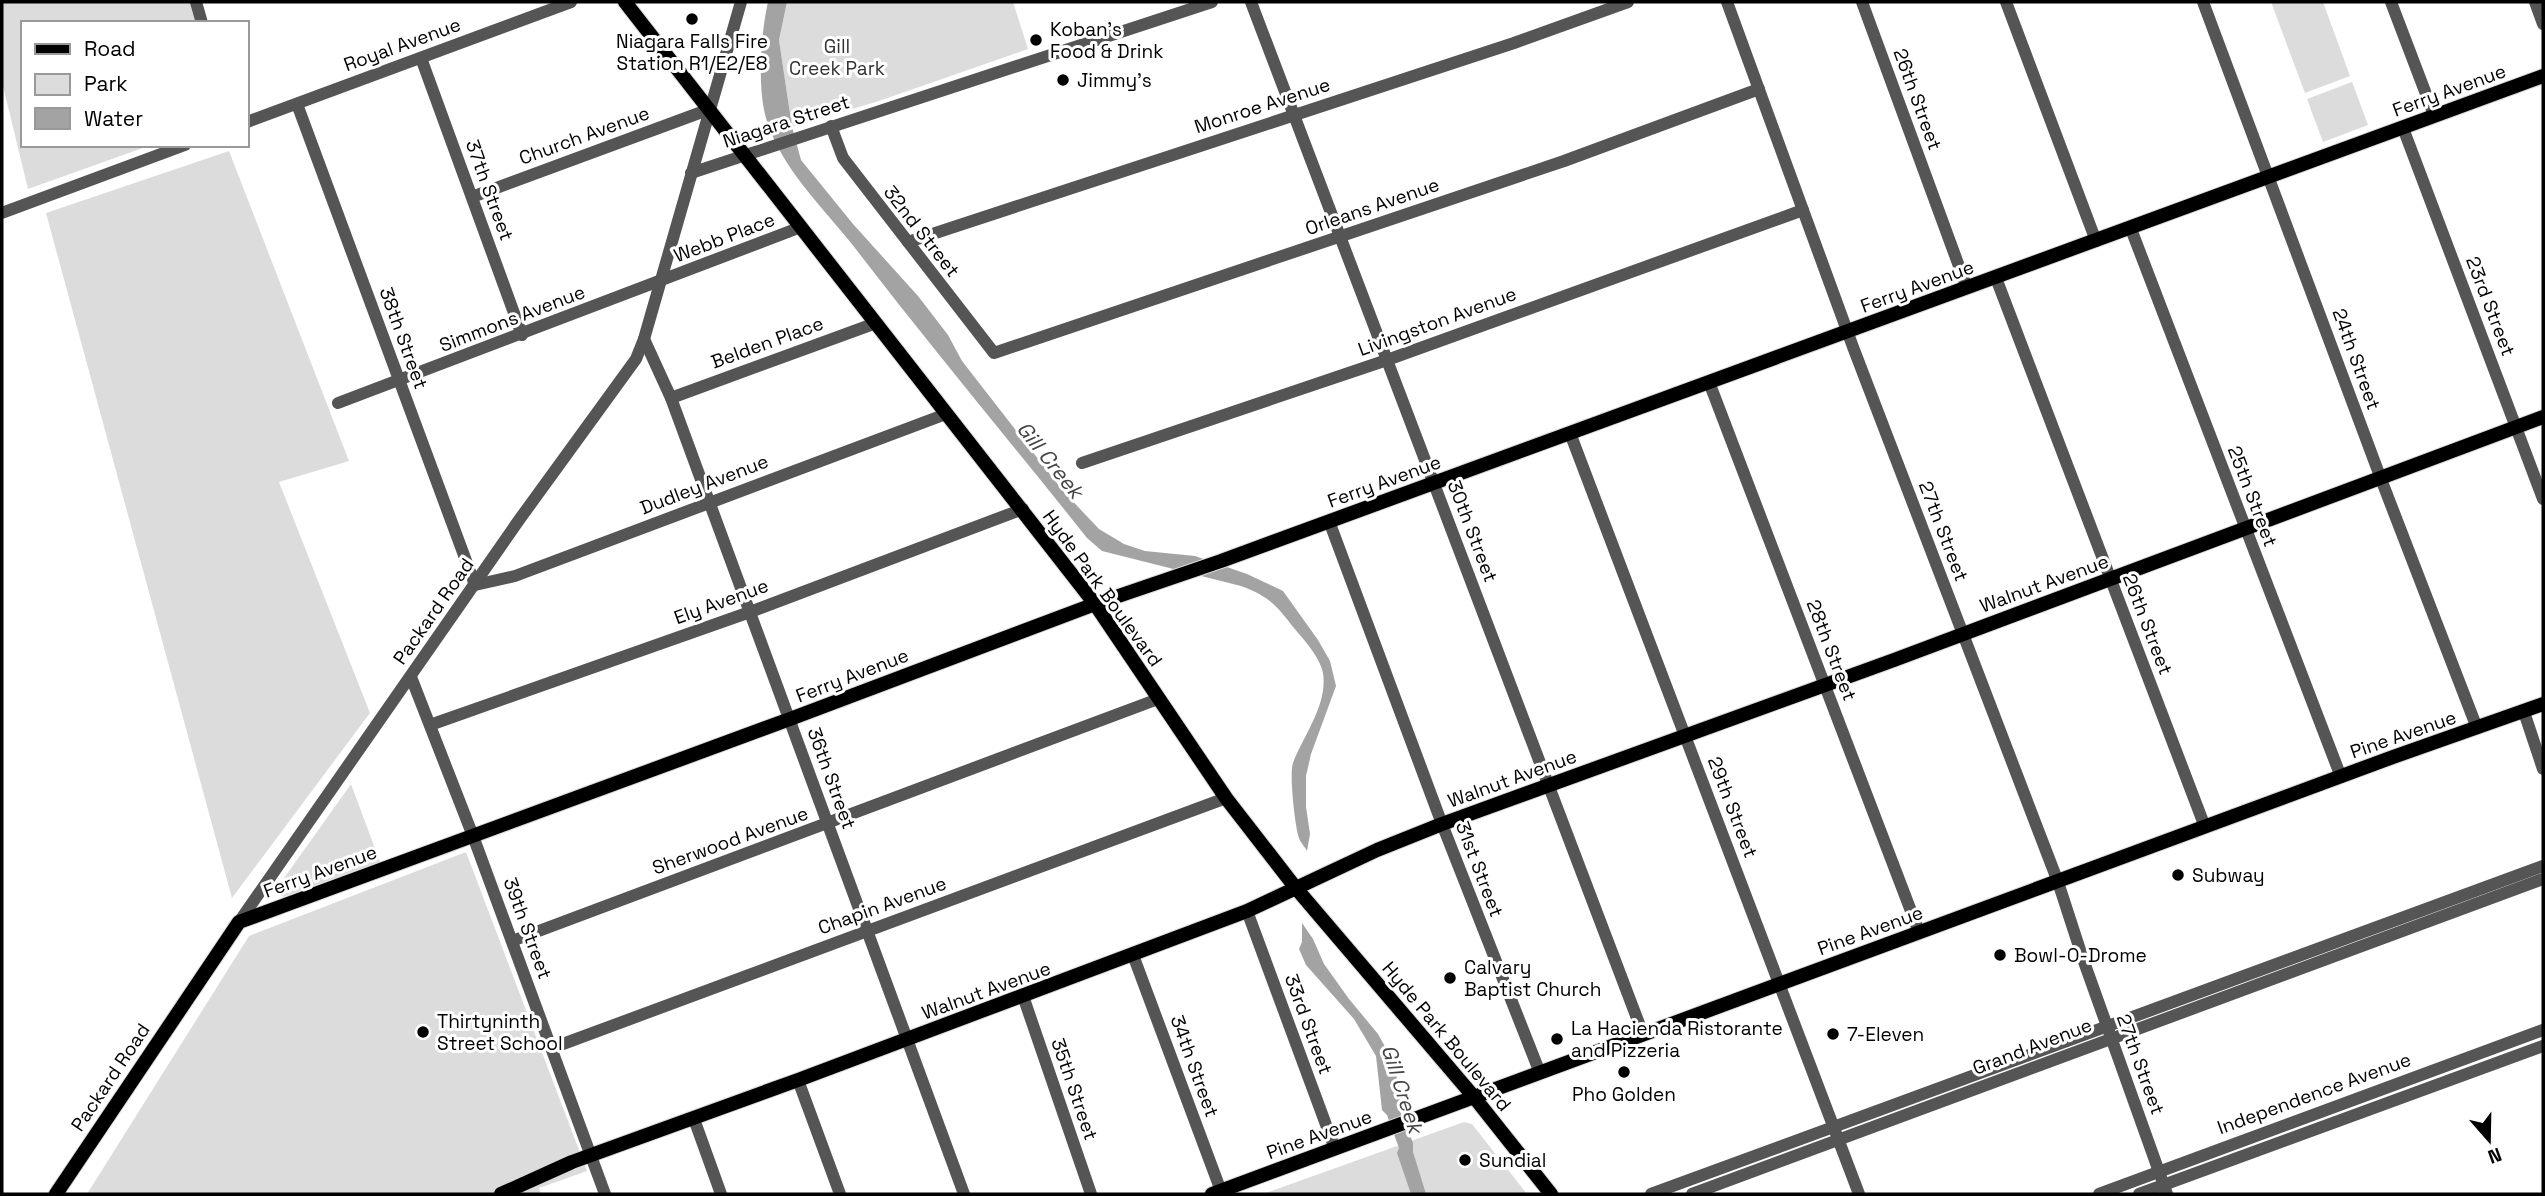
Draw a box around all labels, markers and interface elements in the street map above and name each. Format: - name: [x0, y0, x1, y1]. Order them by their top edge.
- marker: Niagara Falls Fire Station R1/E2/E8: [684, 11, 700, 27]
- street label: Royal Avenue: [340, 12, 464, 77]
- place label: Koban's Food & Drink: [1050, 17, 1163, 64]
- legend: [21, 21, 248, 147]
- place label: Niagara Falls Fire Station R1/E2/E8: [616, 29, 768, 76]
- marker: Koban's Food & Drink: [1028, 32, 1044, 48]
- park label: Gill Creek Park: [789, 34, 885, 81]
- text: Road: [84, 35, 136, 62]
- street label: 26th Street: [1888, 45, 1947, 153]
- street label: Ferry Avenue: [2389, 58, 2509, 123]
- place label: Jimmy's: [1077, 68, 1152, 93]
- text: Park: [84, 70, 128, 97]
- marker: Jimmy's: [1055, 72, 1071, 88]
- street label: Monroe Avenue: [1191, 72, 1333, 139]
- street label: Niagara Street: [720, 89, 853, 154]
- street label: Church Avenue: [516, 100, 653, 171]
- text: Water: [84, 105, 143, 132]
- street label: 37th Street: [460, 136, 519, 244]
- street label: Orleans Avenue: [1302, 172, 1442, 241]
- street label: 32nd Street: [878, 180, 965, 282]
- street label: Webb Place: [670, 207, 778, 268]
- street label: 23rd Street: [2460, 253, 2521, 360]
- street label: Ferry Avenue: [1857, 254, 1977, 319]
- street label: Simmons Avenue: [436, 279, 589, 358]
- street label: Livingston Avenue: [1354, 281, 1520, 362]
- street label: 38th Street: [374, 284, 434, 393]
- street label: 24th Street: [2327, 305, 2386, 413]
- street label: Belden Place: [708, 311, 827, 374]
- water label: Gill Creek: [1011, 415, 1091, 506]
- street label: 25th Street: [2222, 442, 2283, 550]
- street label: Dudley Avenue: [636, 448, 772, 520]
- street label: Ferry Avenue: [1324, 449, 1444, 514]
- street label: 30th Street: [1442, 477, 1503, 586]
- street label: 27th Street: [1913, 478, 1974, 585]
- street label: Hyde Park Boulevard: [1037, 505, 1168, 672]
- street label: Walnut Avenue: [1976, 549, 2112, 618]
- street label: Packard Road: [387, 553, 479, 670]
- street label: 26th Street: [2117, 570, 2178, 678]
- street label: Ely Avenue: [671, 573, 772, 630]
- street label: 28th Street: [1801, 596, 1862, 704]
- street label: Ferry Avenue: [792, 642, 912, 708]
- street label: Pine Avenue: [2347, 705, 2460, 764]
- street label: 36th Street: [802, 724, 861, 832]
- street label: Walnut Avenue: [1444, 744, 1580, 813]
- street label: 29th Street: [1702, 753, 1763, 861]
- street label: Sherwood Avenue: [649, 801, 812, 880]
- street label: 31st Street: [1450, 818, 1509, 921]
- street label: Ferry Avenue: [260, 839, 380, 904]
- place label: Subway: [2192, 863, 2265, 888]
- marker: Subway: [2170, 867, 2186, 883]
- street label: Chapin Avenue: [814, 871, 950, 940]
- street label: 39th Street: [498, 874, 557, 982]
- street label: Pine Avenue: [1814, 900, 1926, 961]
- place label: Bowl-O-Drome: [2014, 943, 2147, 968]
- marker: Bowl-O-Drome: [1992, 947, 2008, 963]
- place label: Calvary Baptist Church: [1464, 955, 1601, 1002]
- street label: Walnut Avenue: [918, 956, 1054, 1025]
- street label: Hyde Park Boulevard: [1377, 956, 1517, 1116]
- marker: Calvary Baptist Church: [1442, 970, 1458, 986]
- street label: 33rd Street: [1279, 971, 1338, 1078]
- place label: Thirtyninth Street School: [437, 1009, 563, 1056]
- street label: 27th Street: [2111, 1010, 2170, 1118]
- street label: 34th Street: [1165, 1012, 1225, 1121]
- street label: Grand Avenue: [1969, 1012, 2095, 1081]
- place label: La Hacienda Ristorante and Pizzeria: [1571, 1016, 1783, 1063]
- street label: Packard Road: [65, 1019, 156, 1136]
- place label: 7-Eleven: [1847, 1022, 1924, 1047]
- marker: Thirtyninth Street School: [415, 1024, 431, 1040]
- marker: 7-Eleven: [1825, 1026, 1841, 1042]
- marker: La Hacienda Ristorante and Pizzeria: [1549, 1031, 1565, 1047]
- street label: 35th Street: [1045, 1035, 1104, 1143]
- water label: Gill Creek: [1375, 1041, 1430, 1139]
- street label: Independence Avenue: [2214, 1047, 2414, 1140]
- marker: Pho Golden: [1616, 1064, 1632, 1080]
- place label: Pho Golden: [1572, 1082, 1676, 1107]
- street label: Pine Avenue: [1263, 1104, 1375, 1165]
- north arrow: [2454, 1105, 2524, 1175]
- text: N: [2484, 1142, 2505, 1169]
- place label: Sundial: [1479, 1148, 1546, 1173]
- marker: Sundial: [1457, 1152, 1473, 1168]

